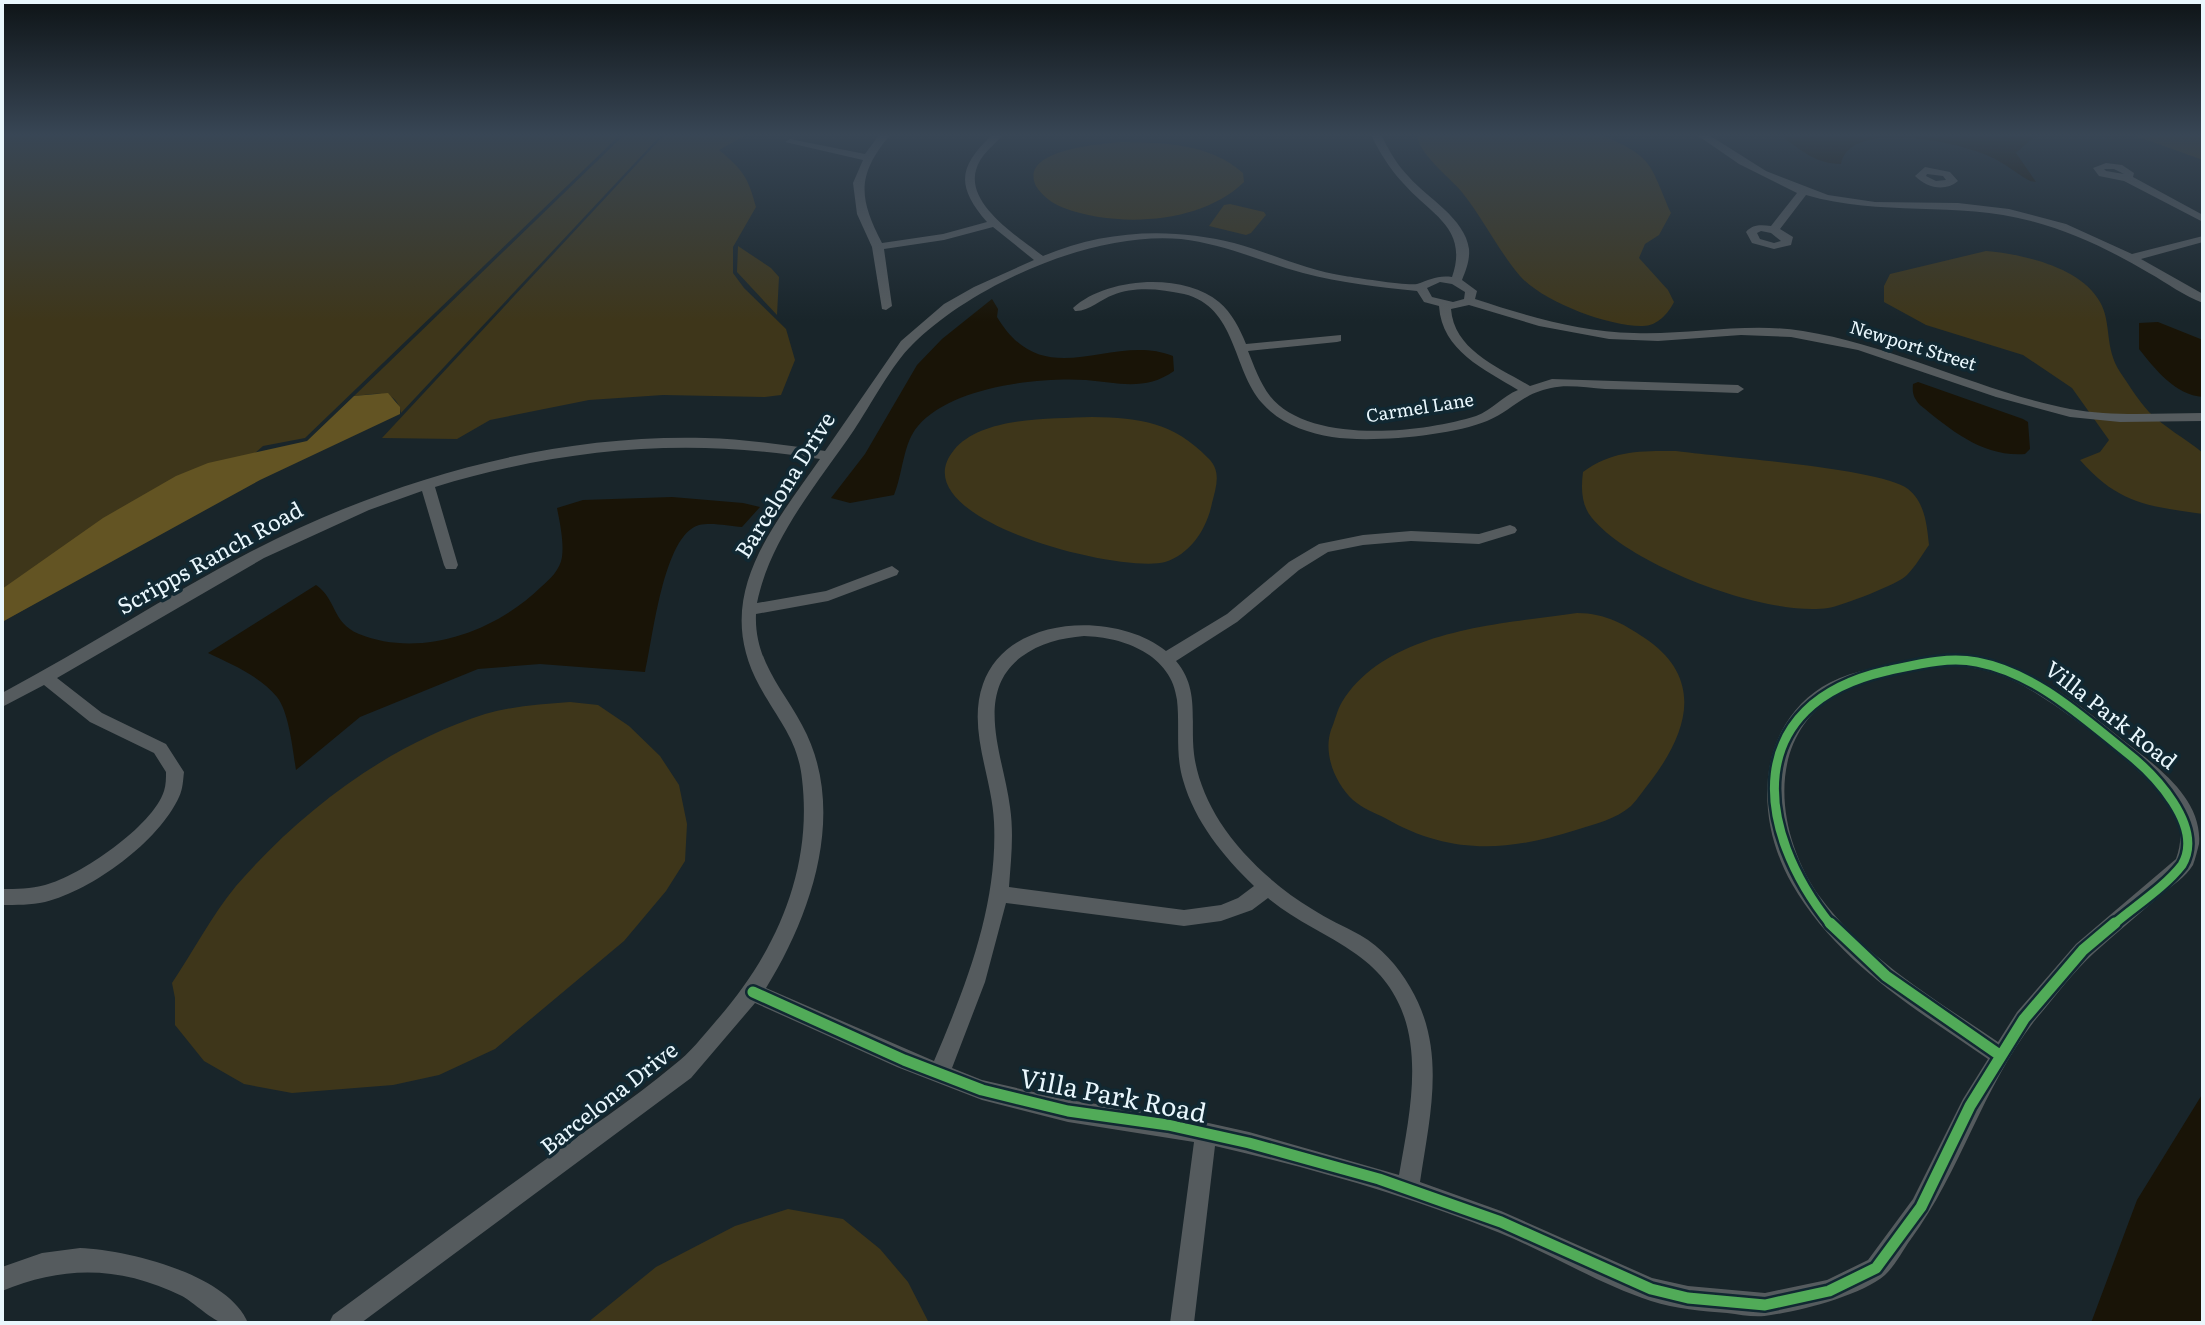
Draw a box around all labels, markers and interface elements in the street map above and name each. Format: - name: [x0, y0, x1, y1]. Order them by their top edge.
- street label: Newport Street: [1847, 312, 1981, 377]
- street label: Carmel Lane: [1364, 385, 1476, 428]
- street label: Barcelona Drive: [726, 405, 842, 564]
- street label: Scripps Ranch Road: [110, 492, 308, 621]
- street label: Villa Park Road: [2039, 651, 2185, 776]
- street label: Barcelona Drive: [532, 1032, 684, 1161]
- street label: Villa Park Road: [1017, 1056, 1210, 1131]

